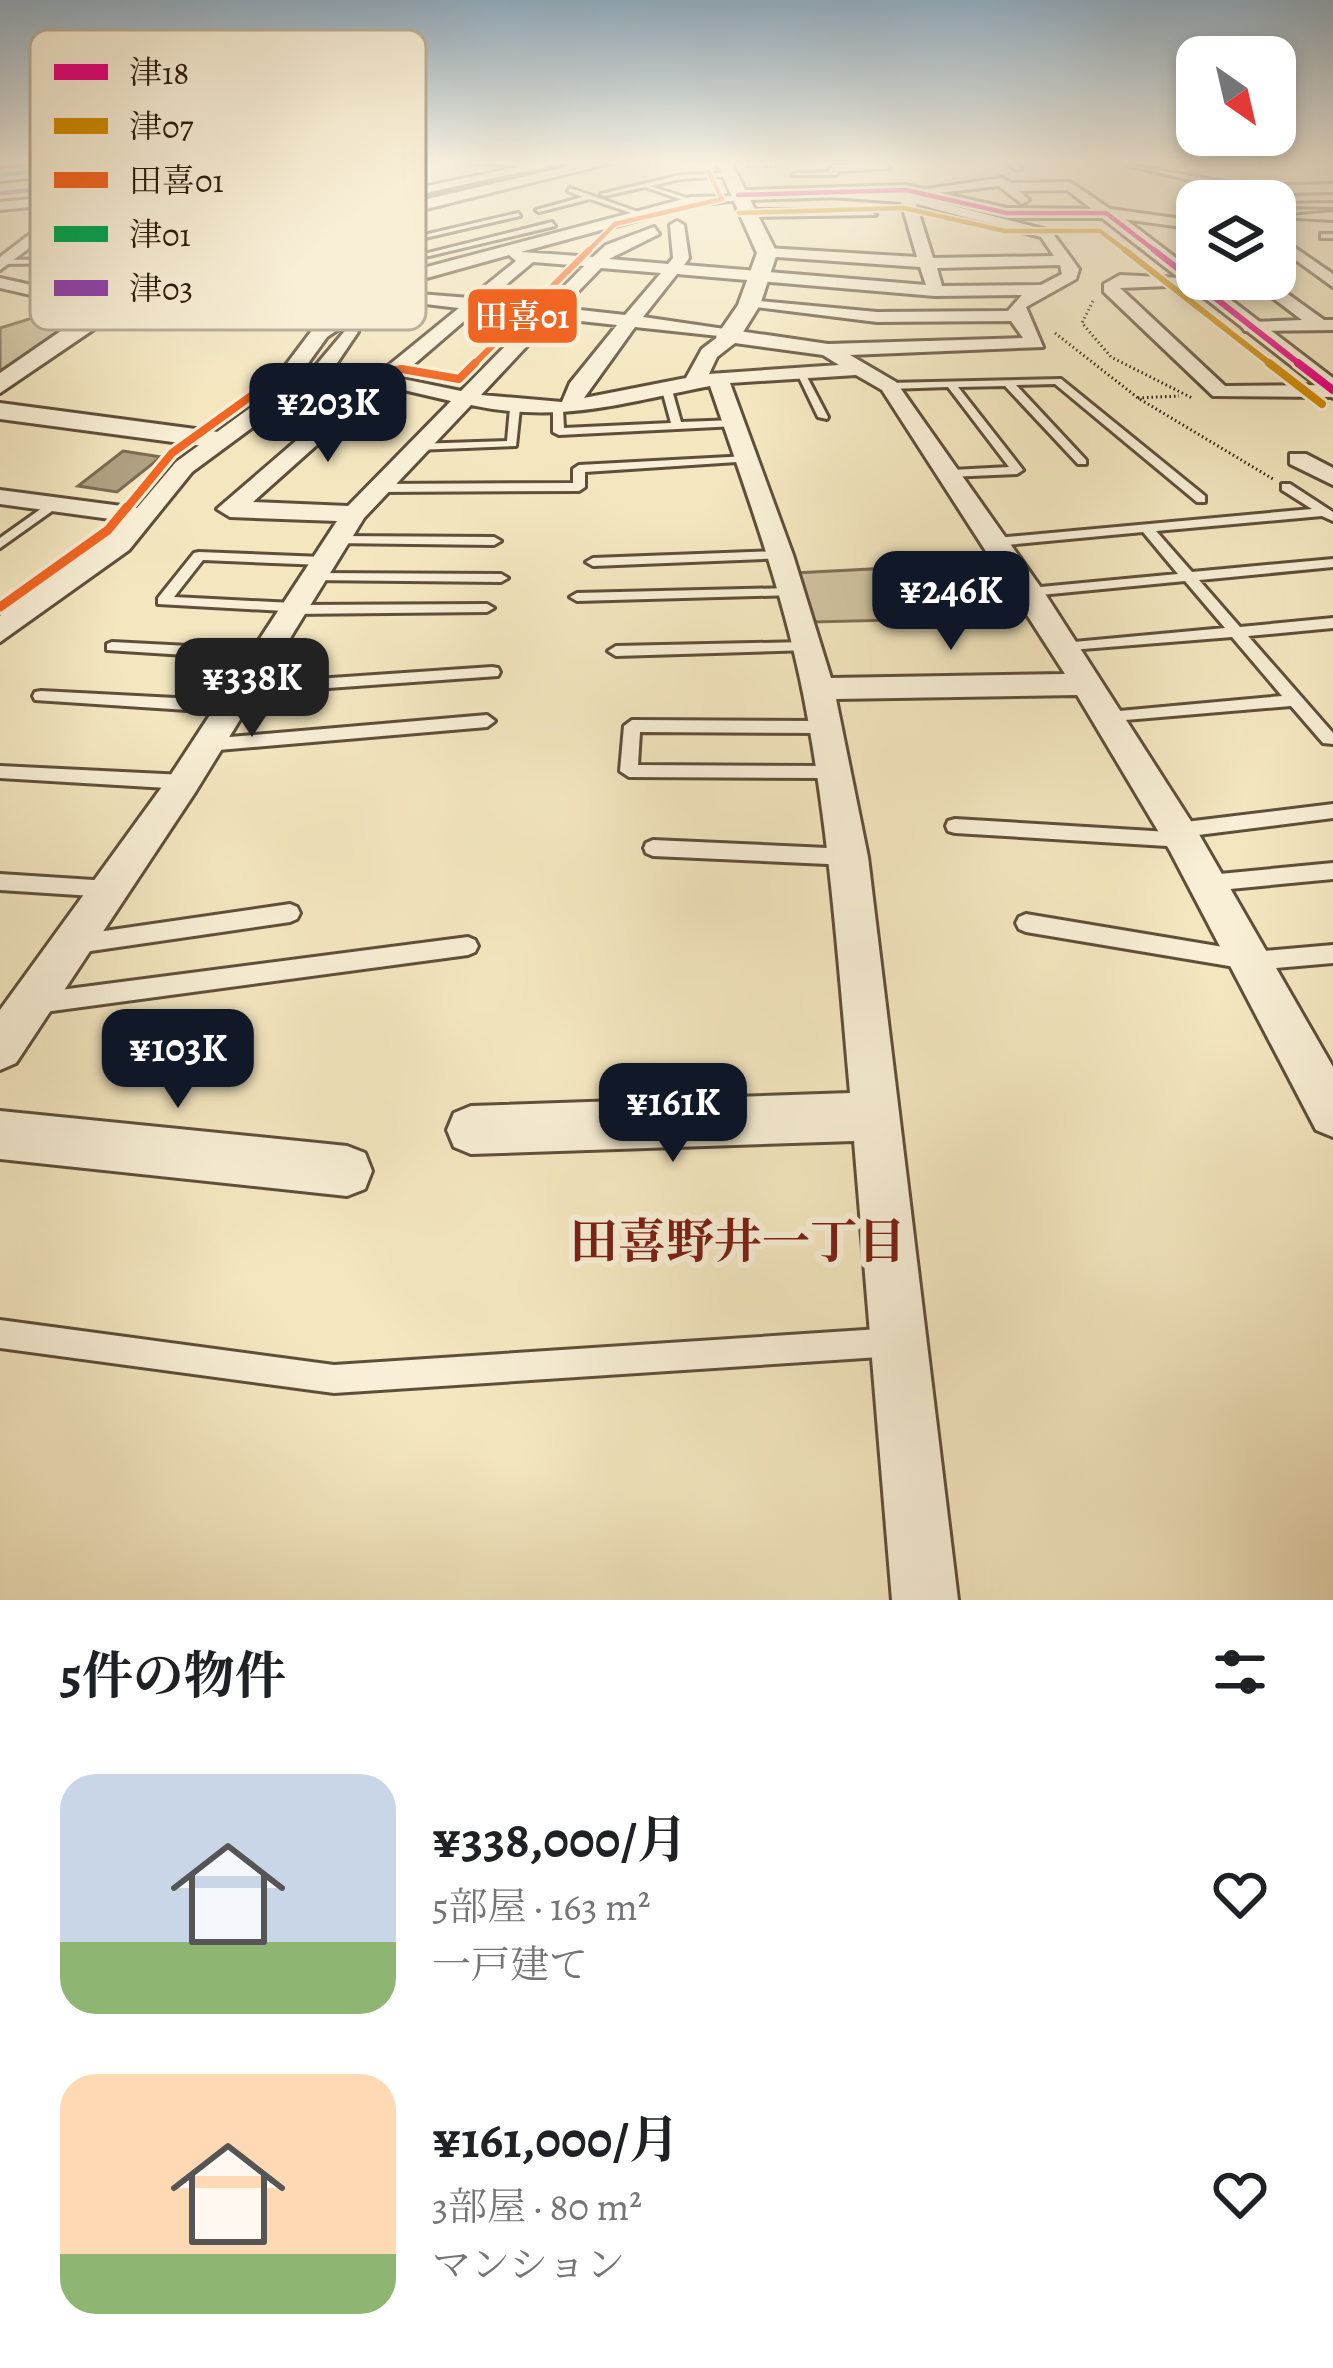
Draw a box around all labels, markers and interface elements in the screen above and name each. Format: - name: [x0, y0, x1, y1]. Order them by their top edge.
- legend: [30, 30, 426, 330]
- north arrow: [1176, 36, 1296, 156]
- map controls: [1176, 36, 1296, 300]
- text: 津18: [129, 50, 189, 95]
- text: 津07: [129, 104, 194, 149]
- text: 田喜01: [129, 158, 224, 203]
- button: layers: [1176, 180, 1296, 300]
- text: 津01: [129, 212, 191, 257]
- text: 津03: [129, 266, 193, 311]
- line badge: 田喜01: [466, 287, 579, 345]
- text: 田喜01: [475, 294, 569, 339]
- pin: ¥203K: [244, 363, 412, 465]
- text: ¥203K: [276, 375, 380, 428]
- pin: ¥246K: [867, 551, 1035, 653]
- text: ¥246K: [899, 563, 1003, 616]
- pin: ¥338K: [168, 638, 336, 740]
- text: ¥338K: [202, 650, 302, 703]
- pin: ¥103K: [94, 1009, 262, 1111]
- text: ¥103K: [129, 1021, 227, 1074]
- pin: ¥161K: [589, 1063, 757, 1165]
- text: ¥161K: [626, 1075, 720, 1128]
- district label: 田喜野井一丁目: [570, 1209, 906, 1275]
- icon: filters: [1207, 1639, 1273, 1705]
- text: 5件の物件: [60, 1641, 286, 1711]
- text: ¥338,000/月: [432, 1805, 688, 1875]
- icon: home: [156, 1822, 300, 1966]
- icon: heart: [1207, 1861, 1273, 1927]
- text: 5部屋 · 163 m²: [432, 1880, 651, 1933]
- text: 一戸建て: [432, 1938, 588, 1991]
- text: ¥161,000/月: [432, 2105, 680, 2175]
- icon: home: [156, 2122, 300, 2266]
- icon: heart: [1207, 2161, 1273, 2227]
- text: 3部屋 · 80 m²: [432, 2180, 642, 2233]
- text: マンション: [432, 2238, 625, 2291]

